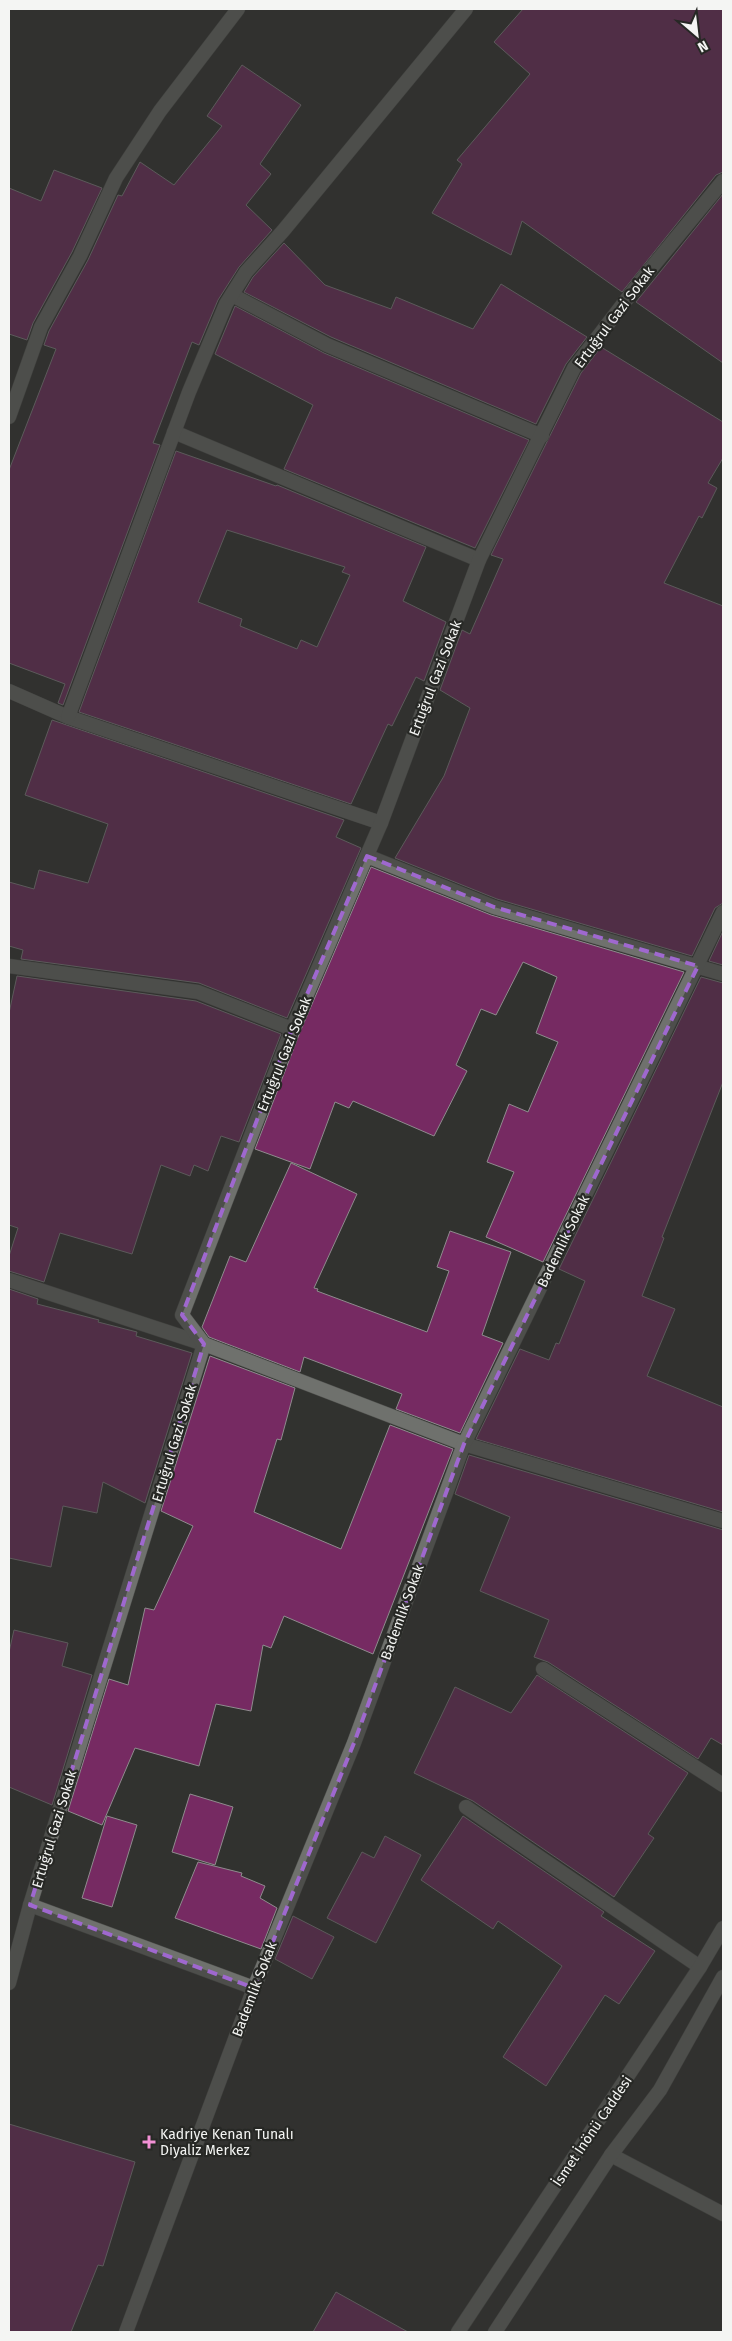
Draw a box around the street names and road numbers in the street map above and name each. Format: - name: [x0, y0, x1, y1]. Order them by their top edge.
- street label: Ertuğrul Gazi Sokak: [571, 263, 659, 371]
- street label: Ertuğrul Gazi Sokak: [406, 617, 466, 738]
- street label: Ertuğrul Gazi Sokak: [254, 994, 316, 1114]
- street label: Bademlik Sokak: [534, 1192, 594, 1290]
- street label: Ertuğrul Gazi Sokak: [148, 1381, 201, 1504]
- street label: Bademlik Sokak: [377, 1561, 428, 1662]
- street label: Ertuğrul Gazi Sokak: [28, 1767, 81, 1890]
- street label: Bademlik Sokak: [229, 1938, 281, 2039]
- street label: İsmet İnönü Caddesi: [548, 2072, 636, 2190]

